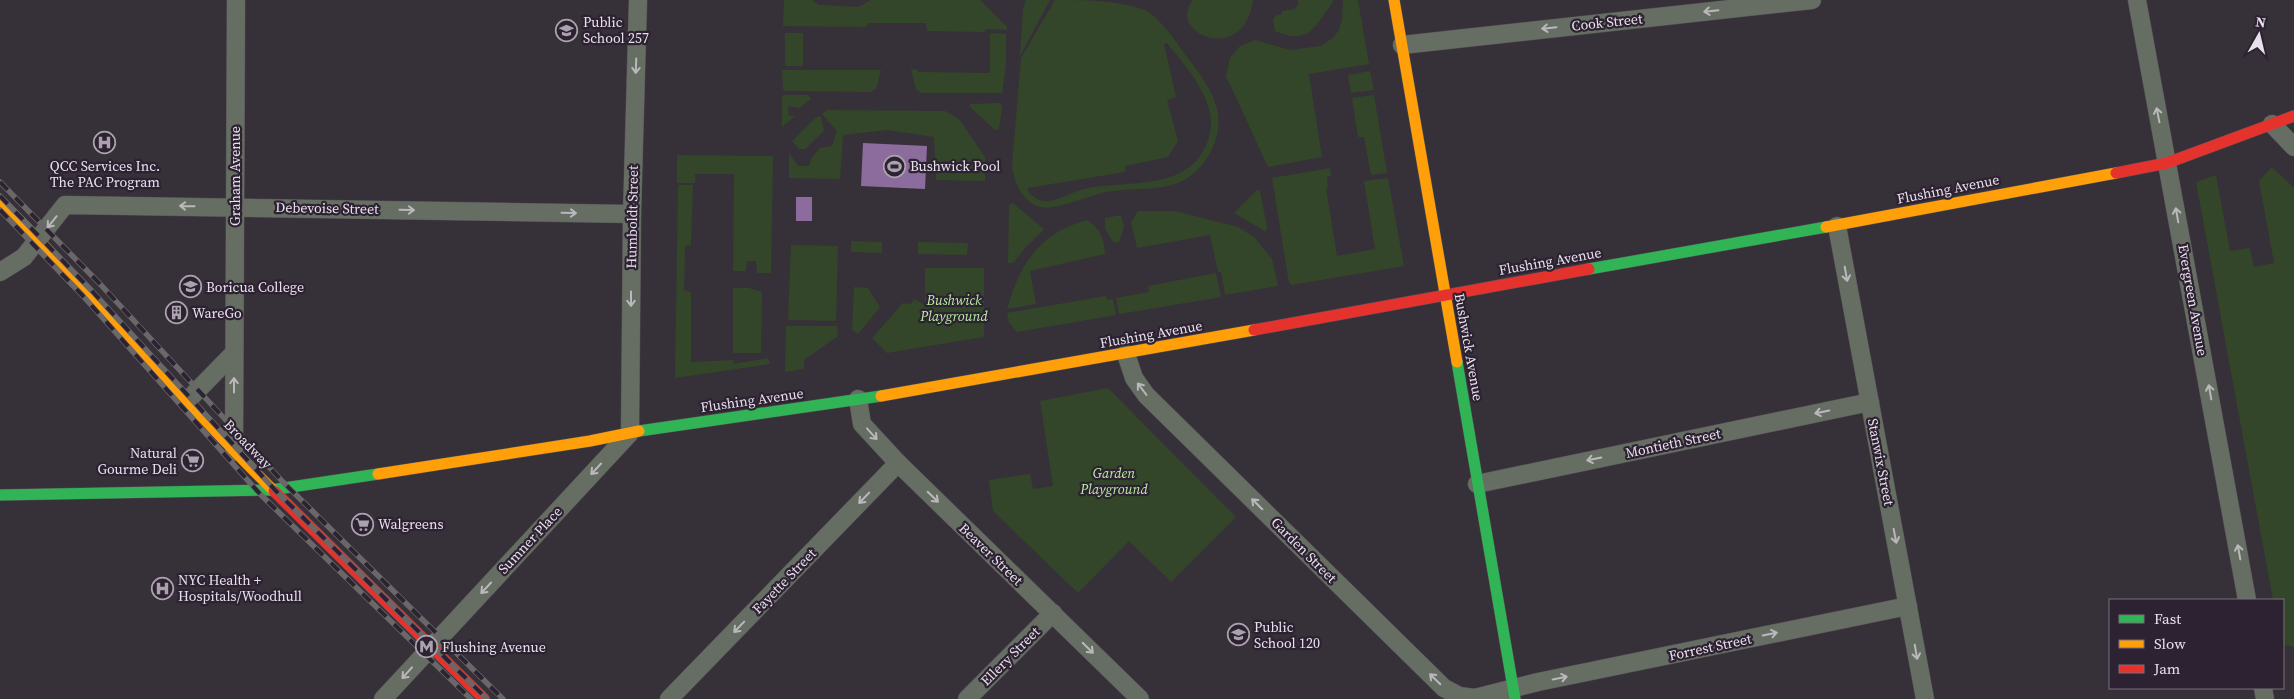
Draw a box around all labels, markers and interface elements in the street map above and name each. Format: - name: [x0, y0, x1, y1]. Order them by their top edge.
- one-way arrow: [1703, 6, 1719, 16]
- street label: Cook Street: [1571, 8, 1644, 36]
- north arrow: [2234, 10, 2284, 60]
- place label: Public School 257: [583, 12, 649, 48]
- text: N: [2254, 12, 2267, 33]
- school or university icon: Public School 257: [555, 18, 579, 42]
- one-way arrow: [1542, 24, 1558, 33]
- one-way arrow: [631, 58, 641, 74]
- one-way arrow: [2153, 107, 2163, 123]
- street label: Graham Avenue: [225, 126, 245, 226]
- hospital icon: QCC Services Inc. The PAC Program: [93, 131, 117, 155]
- sports icon: Bushwick Pool: [882, 154, 906, 178]
- place label: QCC Services Inc. The PAC Program: [50, 156, 160, 192]
- place label: Bushwick Pool: [910, 156, 1000, 176]
- street label: Humboldt Street: [621, 165, 643, 269]
- street label: Flushing Avenue: [1895, 169, 2001, 209]
- street label: Debevoise Street: [275, 197, 379, 219]
- one-way arrow: [179, 201, 195, 211]
- one-way arrow: [398, 205, 414, 214]
- one-way arrow: [561, 208, 577, 217]
- one-way arrow: [2171, 208, 2181, 224]
- one-way arrow: [46, 215, 57, 228]
- street label: Flushing Avenue: [1497, 242, 1603, 280]
- street label: Evergreen Avenue: [2173, 243, 2213, 357]
- one-way arrow: [1842, 265, 1852, 281]
- school or university icon: Boricua College: [178, 275, 202, 299]
- place label: Boricua College: [206, 277, 304, 297]
- one-way arrow: [626, 290, 636, 306]
- park label: Bushwick Playground: [919, 290, 988, 326]
- street label: Bushwick Avenue: [1450, 292, 1488, 402]
- building icon: WareGo: [164, 301, 188, 325]
- place label: WareGo: [192, 303, 242, 323]
- street label: Flushing Avenue: [1098, 315, 1204, 353]
- one-way arrow: [229, 378, 239, 394]
- street label: Flushing Avenue: [699, 383, 805, 417]
- one-way arrow: [1137, 383, 1148, 396]
- one-way arrow: [2204, 385, 2214, 401]
- one-way arrow: [1814, 408, 1830, 418]
- street label: Broadway: [219, 415, 277, 474]
- street label: Stanwix Street: [1863, 417, 1899, 508]
- street label: Montieth Street: [1624, 423, 1723, 463]
- one-way arrow: [866, 428, 878, 441]
- place label: Natural Gourme Deli: [98, 443, 177, 479]
- supermarket icon: Natural Gourme Deli: [181, 449, 205, 473]
- one-way arrow: [1587, 455, 1603, 465]
- one-way arrow: [590, 462, 602, 475]
- park label: Garden Playground: [1079, 463, 1148, 499]
- one-way arrow: [927, 491, 939, 503]
- one-way arrow: [858, 492, 870, 505]
- one-way arrow: [1251, 498, 1263, 510]
- street label: Sumner Place: [493, 502, 567, 578]
- supermarket icon: Walgreens: [350, 512, 374, 536]
- street label: Garden Street: [1267, 513, 1342, 588]
- place label: Walgreens: [378, 514, 444, 534]
- street label: Beaver Street: [955, 518, 1028, 590]
- one-way arrow: [1890, 528, 1900, 544]
- street label: Fayette Street: [748, 543, 821, 618]
- one-way arrow: [2233, 545, 2243, 561]
- place label: NYC Health + Hospitals/Woodhull: [178, 570, 302, 606]
- hospital icon: NYC Health + Hospitals/Woodhull: [150, 576, 174, 600]
- one-way arrow: [480, 581, 492, 594]
- legend: [2109, 599, 2284, 689]
- text: Fast: [2154, 608, 2181, 629]
- place label: Public School 120: [1254, 617, 1320, 653]
- one-way arrow: [733, 621, 745, 634]
- street label: Ellery Street: [976, 622, 1044, 690]
- school or university icon: Public School 120: [1226, 623, 1250, 647]
- street label: Forrest Street: [1667, 628, 1754, 666]
- one-way arrow: [1762, 629, 1778, 638]
- text: Slow: [2154, 633, 2186, 654]
- metro station icon: Flushing Avenue: [414, 635, 438, 659]
- place label: Flushing Avenue: [442, 637, 546, 657]
- one-way arrow: [1081, 642, 1094, 654]
- one-way arrow: [1912, 644, 1922, 660]
- text: Jam: [2153, 658, 2181, 679]
- one-way arrow: [401, 667, 412, 680]
- one-way arrow: [1551, 672, 1567, 682]
- one-way arrow: [1430, 674, 1442, 686]

